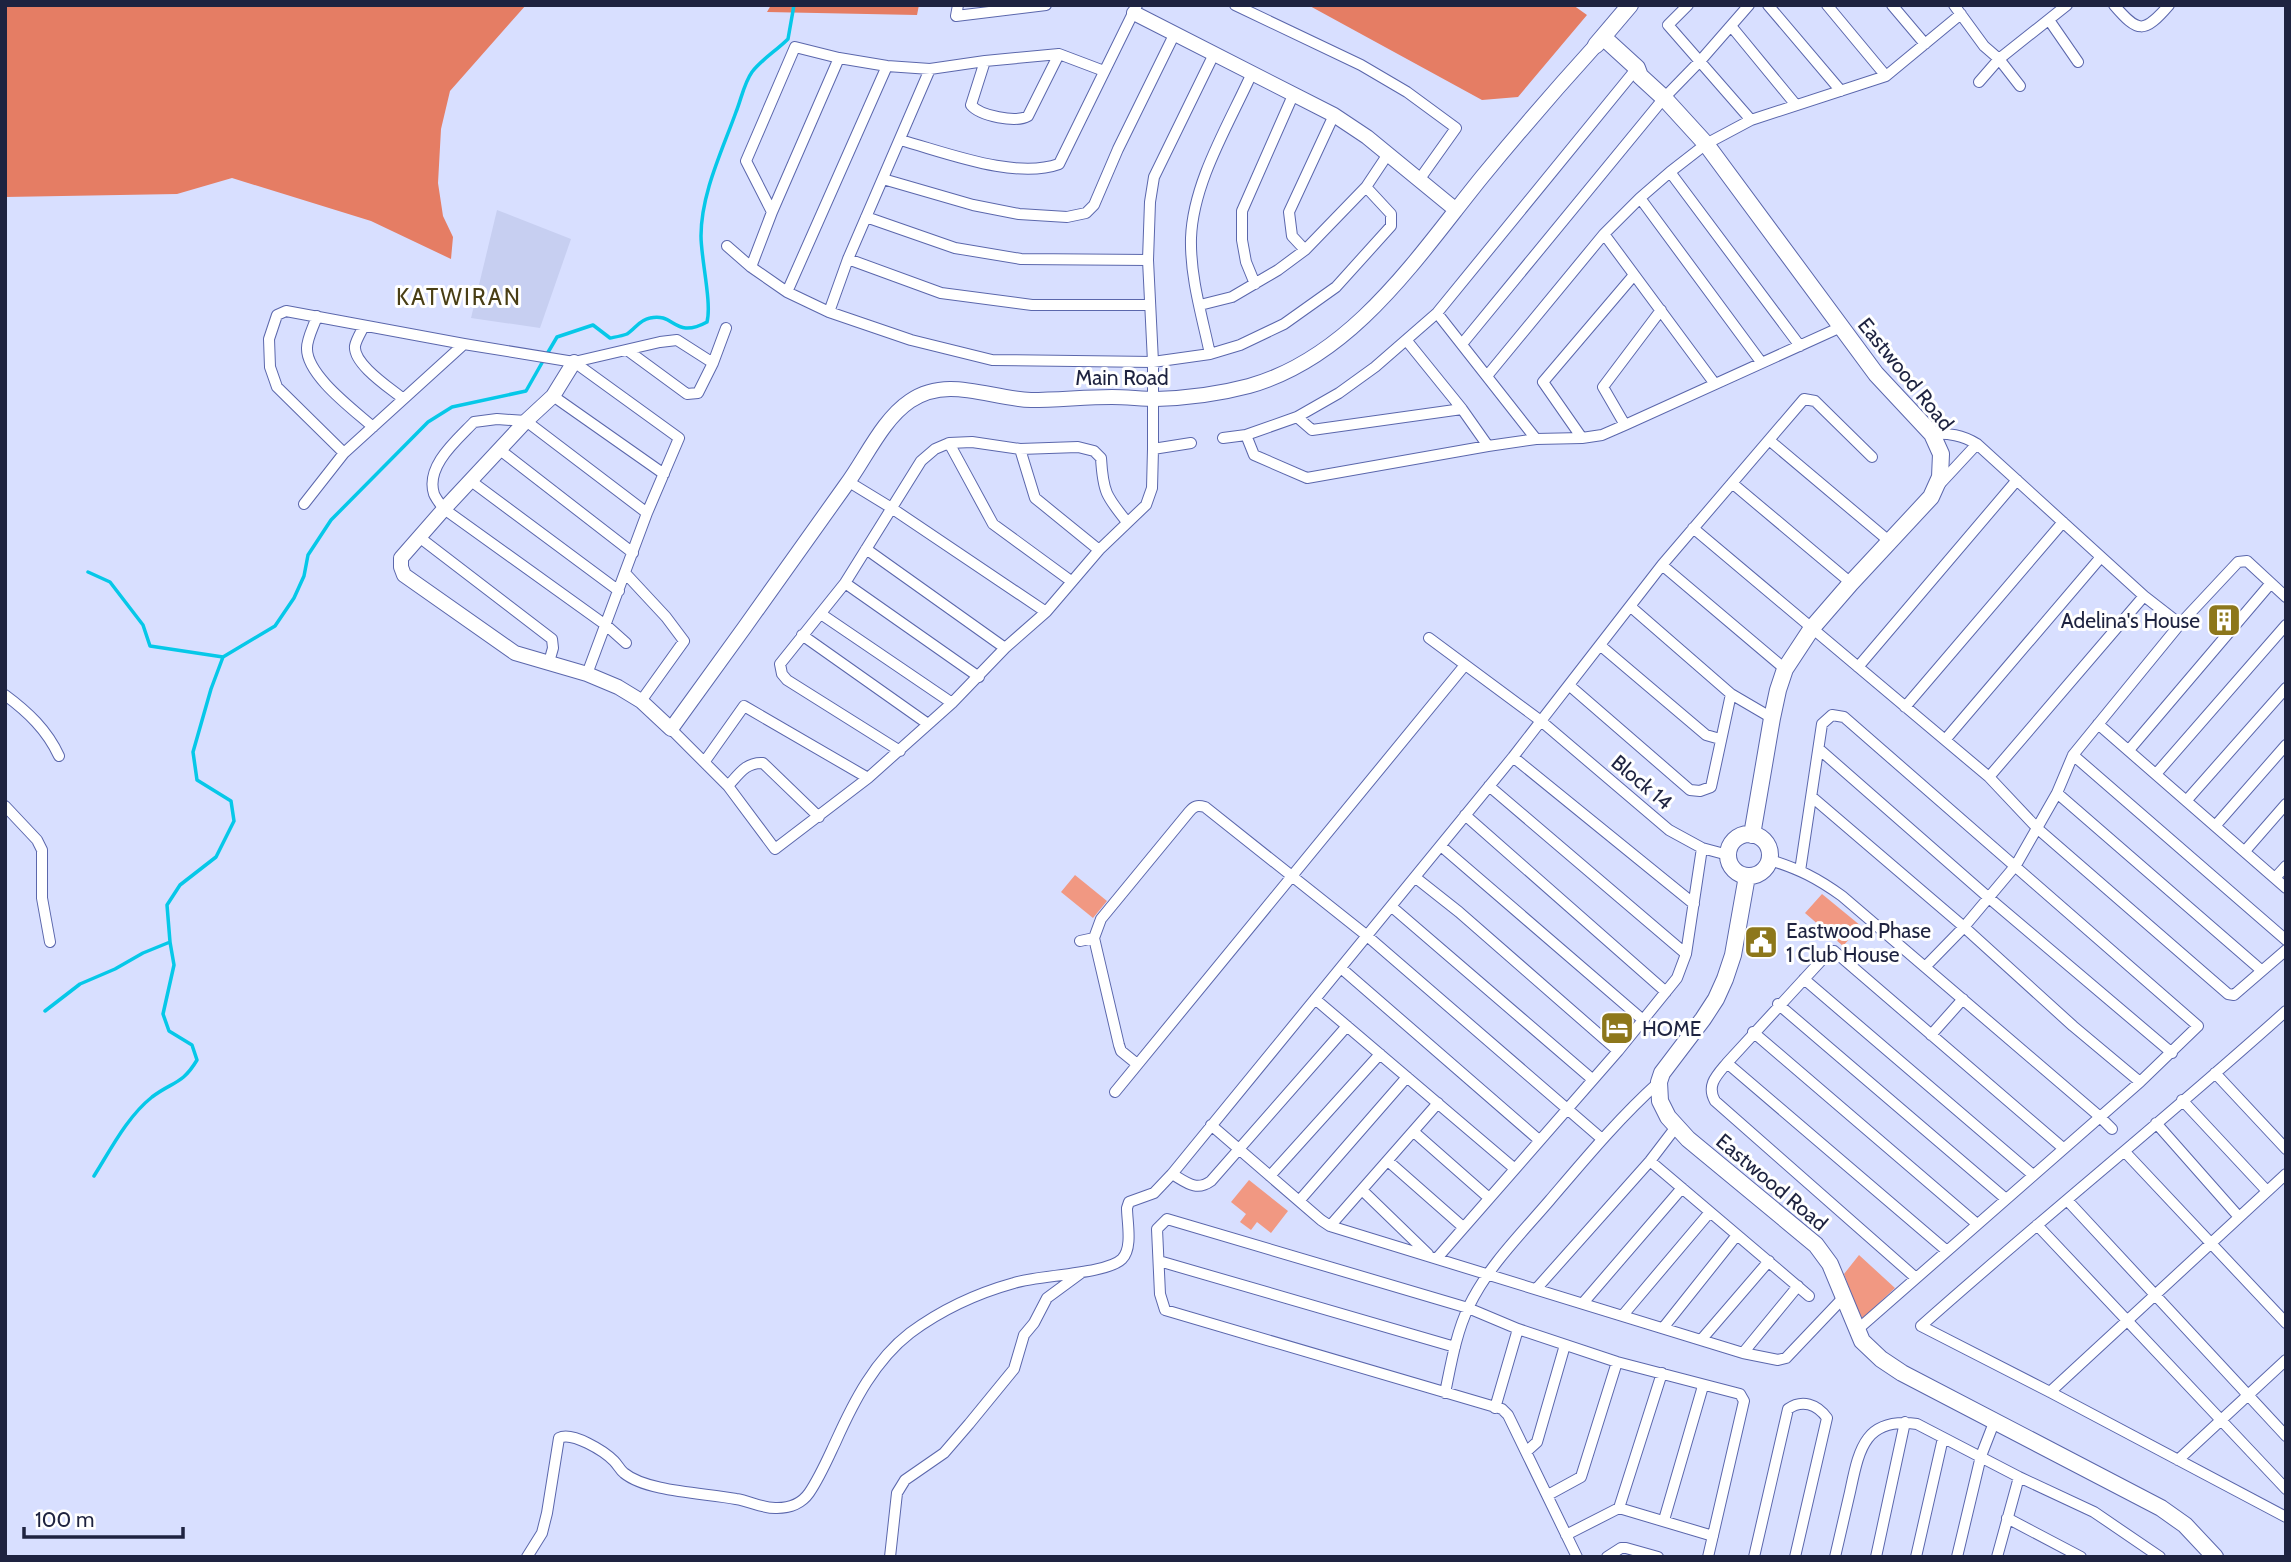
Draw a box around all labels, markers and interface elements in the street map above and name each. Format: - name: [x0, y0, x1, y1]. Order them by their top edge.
- district label: KATWIRAN: [396, 283, 522, 311]
- street label: Eastwood Road: [1853, 313, 1959, 435]
- street label: Main Road: [1075, 365, 1169, 390]
- building icon: Adelina's House: [2205, 601, 2243, 639]
- place label: Adelina's House: [2061, 608, 2200, 633]
- street label: Block 14: [1607, 749, 1677, 815]
- place label: Eastwood Phase 1 Club House: [1786, 918, 1931, 967]
- public building icon: Eastwood Phase 1 Club House: [1742, 923, 1780, 961]
- hotel icon: HOME: [1598, 1009, 1636, 1047]
- place label: HOME: [1642, 1016, 1701, 1041]
- street label: Eastwood Road: [1711, 1128, 1833, 1236]
- scale bar: [24, 1496, 184, 1540]
- text: 100 m: [35, 1507, 94, 1532]

